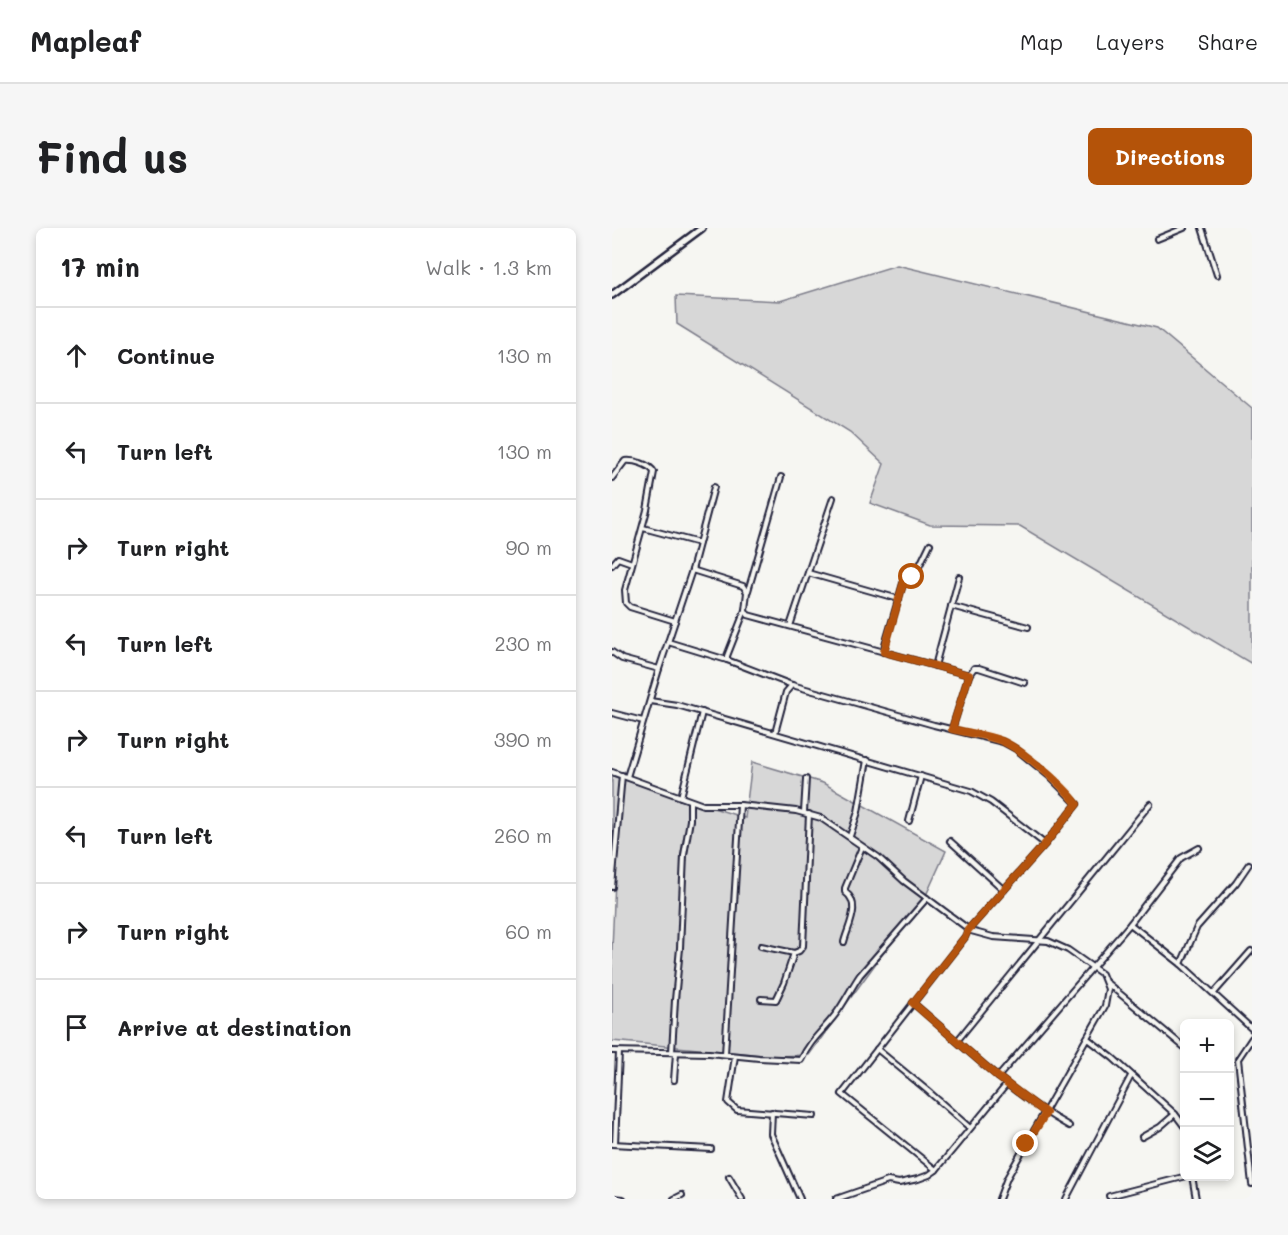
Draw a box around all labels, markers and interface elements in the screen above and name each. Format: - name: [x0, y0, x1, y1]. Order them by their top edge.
- text: Mapleaf: [30, 23, 141, 59]
- text: Map: [1020, 28, 1063, 55]
- text: Layers: [1096, 28, 1165, 55]
- text: Share: [1198, 28, 1258, 55]
- button: Directions: [1088, 128, 1252, 185]
- text: Find us: [36, 129, 188, 184]
- text: 17 min: [60, 250, 140, 284]
- text: Walk · 1.3 km: [425, 254, 552, 280]
- icon: ahead: [60, 339, 93, 372]
- text: Continue: [117, 341, 215, 370]
- text: 130 m: [497, 342, 552, 368]
- icon: left: [60, 435, 93, 468]
- text: Turn left: [117, 437, 213, 466]
- text: 130 m: [497, 438, 552, 464]
- icon: right: [60, 531, 93, 564]
- text: Turn right: [117, 533, 229, 562]
- text: 90 m: [506, 534, 552, 560]
- route start: [898, 563, 924, 589]
- icon: left: [60, 627, 93, 660]
- text: Turn left: [117, 629, 213, 658]
- text: 230 m: [494, 630, 552, 656]
- icon: right: [60, 723, 93, 756]
- text: Turn right: [117, 725, 229, 754]
- text: 390 m: [494, 726, 552, 752]
- icon: left: [60, 819, 93, 852]
- text: Turn left: [117, 821, 213, 850]
- text: 260 m: [494, 822, 552, 848]
- icon: right: [60, 915, 93, 948]
- text: Turn right: [117, 917, 229, 946]
- text: 60 m: [505, 918, 552, 944]
- icon: arrive: [60, 1011, 93, 1044]
- text: Arrive at destination: [117, 1013, 352, 1042]
- map controls: [1180, 1019, 1234, 1181]
- button: +: [1180, 1019, 1234, 1073]
- button: −: [1180, 1073, 1234, 1127]
- button: layers: [1180, 1127, 1234, 1181]
- route end: [1012, 1130, 1038, 1156]

